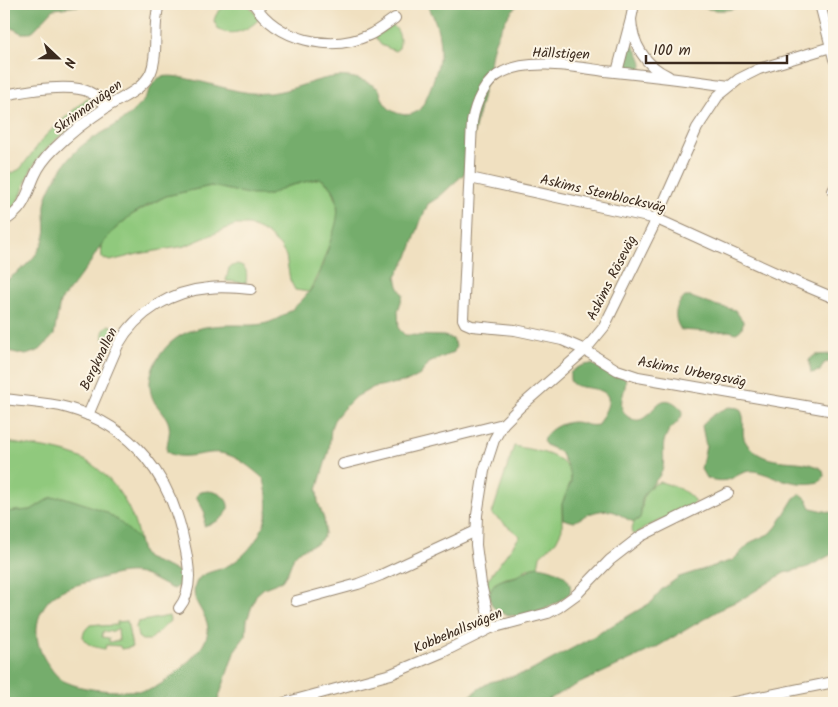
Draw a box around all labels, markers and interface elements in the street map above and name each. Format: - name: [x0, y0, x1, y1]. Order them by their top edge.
- north arrow: [32, 32, 82, 82]
- scale bar: [646, 32, 787, 64]
- text: 100 m: [653, 39, 691, 63]
- street label: Hällstigen: [532, 42, 590, 66]
- text: N: [57, 54, 81, 71]
- street label: Skrinnarvägen: [49, 74, 127, 140]
- street label: Askims Stenblocksväg: [538, 169, 668, 219]
- street label: Askims Röseväg: [581, 232, 643, 324]
- street label: Bergknallen: [74, 324, 124, 394]
- street label: Askims Urbergsväg: [636, 351, 748, 393]
- street label: Kobbehallsvägen: [410, 602, 506, 660]

